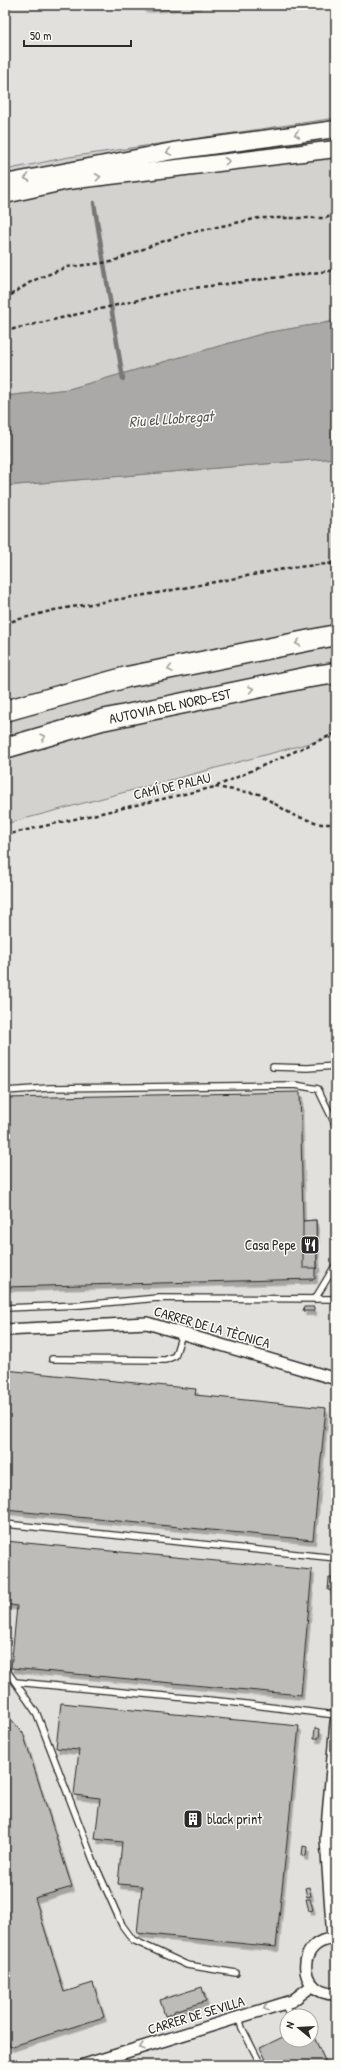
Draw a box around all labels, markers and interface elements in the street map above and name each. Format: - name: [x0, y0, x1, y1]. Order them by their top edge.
- scale bar: [24, 22, 131, 48]
- text: 50 m: [30, 27, 51, 44]
- one-way arrow: [294, 129, 300, 138]
- one-way arrow: [165, 147, 172, 156]
- one-way arrow: [224, 157, 230, 166]
- one-way arrow: [95, 173, 101, 182]
- one-way arrow: [24, 174, 30, 182]
- water label: Riu el Llobregat: [128, 405, 217, 432]
- one-way arrow: [295, 638, 301, 647]
- one-way arrow: [167, 664, 173, 672]
- street label: AUTOVIA DEL NORD-EST: [107, 683, 233, 728]
- one-way arrow: [248, 685, 254, 693]
- one-way arrow: [39, 733, 46, 742]
- street label: CAMÍ DE PALAU: [131, 767, 213, 804]
- restaurant icon: Casa Pepe: [299, 1234, 321, 1256]
- place label: Casa Pepe: [245, 1235, 296, 1255]
- street label: CARRER DE LA TÈCNICA: [152, 1301, 273, 1352]
- building icon: black print: [182, 1808, 204, 1830]
- place label: black print: [207, 1809, 262, 1829]
- street label: CARRER DE SEVILLA: [145, 1991, 247, 2038]
- one-way arrow: [263, 2004, 270, 2012]
- north arrow: [279, 2008, 319, 2048]
- text: N: [282, 2020, 297, 2030]
- one-way arrow: [139, 2042, 146, 2051]

